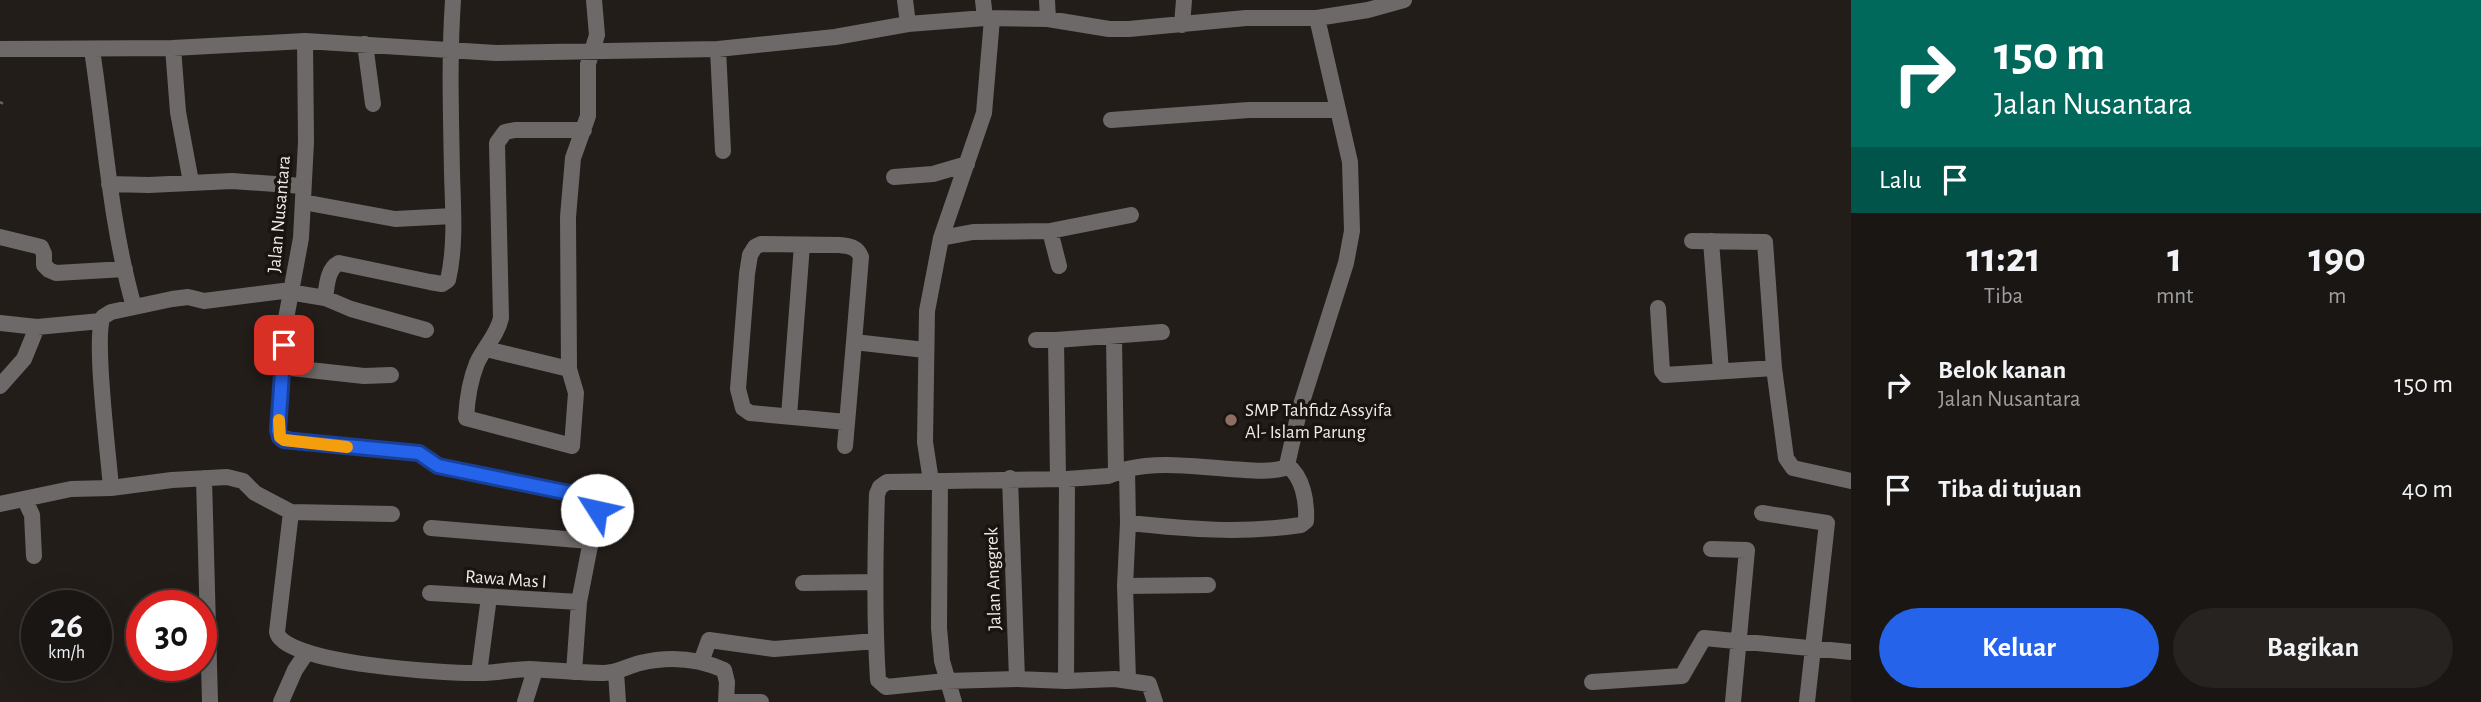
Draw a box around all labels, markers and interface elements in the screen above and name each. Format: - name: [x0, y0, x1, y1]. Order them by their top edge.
- icon: right: [1879, 28, 1970, 119]
- text: 150 m: [1994, 30, 2105, 79]
- text: Jalan Nusantara: [1994, 88, 2192, 120]
- street label: Jalan Nusantara: [265, 154, 294, 274]
- icon: arrive: [1936, 161, 1974, 199]
- text: Lalu: [1879, 167, 1922, 193]
- text: 11:21: [1966, 237, 2041, 279]
- text: 1: [2167, 237, 2182, 279]
- text: 190: [2309, 237, 2366, 279]
- text: Tiba: [1984, 285, 2023, 308]
- text: mnt: [2156, 285, 2193, 308]
- text: m: [2328, 285, 2346, 308]
- pin: [254, 315, 314, 375]
- icon: arrive: [265, 326, 303, 364]
- text: Belok kanan: [1938, 357, 2066, 383]
- icon: right: [1879, 366, 1917, 404]
- text: 150 m: [2394, 371, 2453, 397]
- text: Jalan Nusantara: [1938, 388, 2081, 411]
- place label: SMP Tahfidz Assyifa Al- Islam Parung: [1245, 401, 1392, 442]
- marker: SMP Tahfidz Assyifa Al- Islam Parung: [1223, 412, 1239, 428]
- icon: arrive: [1879, 471, 1917, 509]
- position arrow: [560, 473, 634, 547]
- text: Tiba di tujuan: [1938, 476, 2082, 502]
- text: 40 m: [2402, 476, 2453, 502]
- street label: Jalan Anggrek: [982, 527, 1005, 631]
- street label: Rawa Mas I: [464, 567, 547, 592]
- speed limit sign: 30: [126, 590, 217, 681]
- button: Keluar: [1879, 608, 2159, 688]
- button: Bagikan: [2173, 608, 2453, 688]
- text: 26: [50, 609, 83, 644]
- text: km/h: [48, 644, 85, 662]

